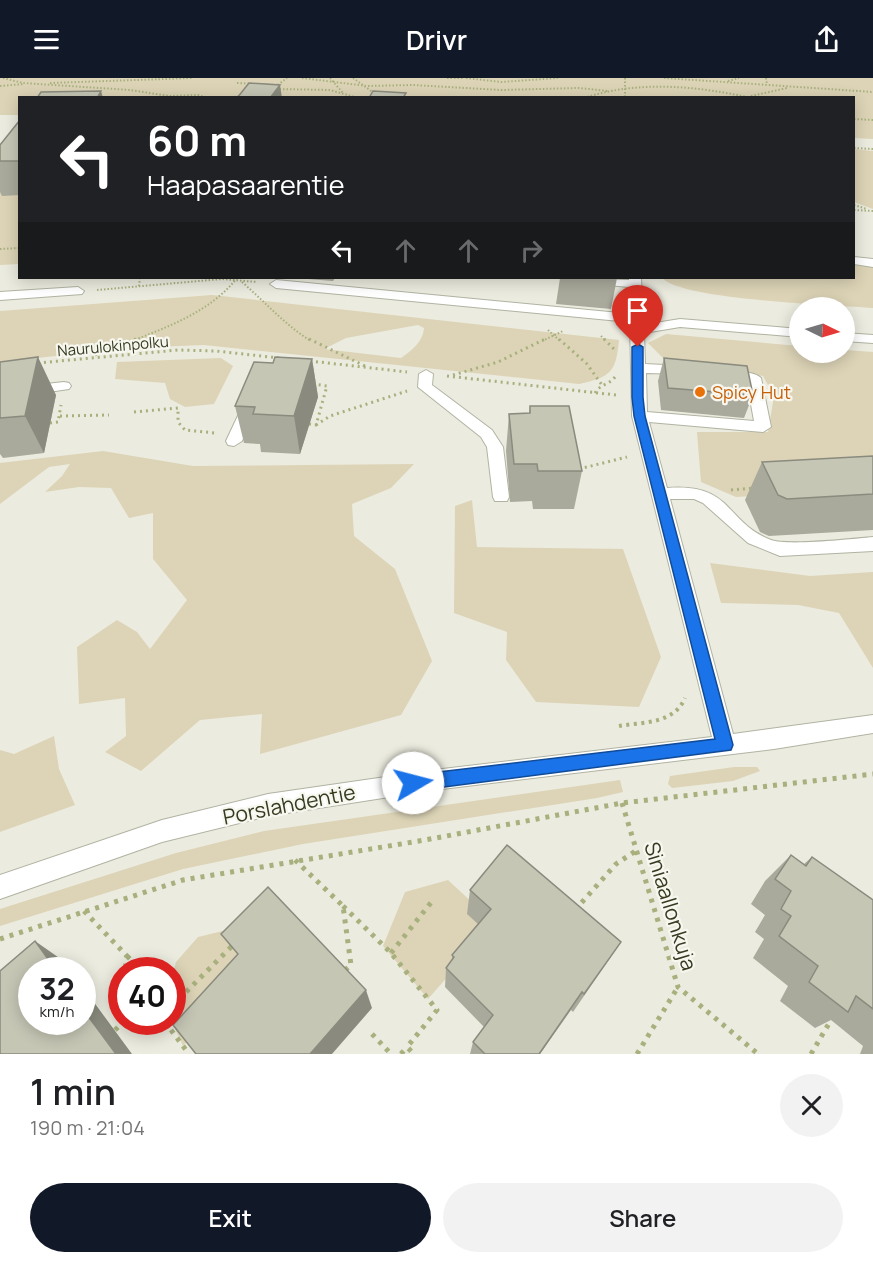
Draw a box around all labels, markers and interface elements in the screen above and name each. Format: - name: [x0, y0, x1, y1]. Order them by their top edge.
- text: Drivr: [406, 21, 467, 58]
- icon: menu: [30, 23, 63, 56]
- icon: share: [810, 23, 843, 56]
- text: 60 m: [147, 111, 247, 169]
- icon: left: [48, 120, 126, 198]
- text: Haapasaarentie: [147, 166, 344, 203]
- icon: left: [326, 234, 359, 267]
- icon: ahead: [389, 234, 422, 267]
- icon: ahead: [452, 234, 485, 267]
- icon: right: [515, 234, 548, 267]
- pin: [612, 285, 663, 347]
- icon: arrive: [621, 294, 654, 327]
- north arrow: [789, 297, 855, 363]
- map controls: [789, 297, 855, 363]
- street label: Naurulokinpolku: [56, 331, 170, 361]
- place label: Spicy Hut: [712, 380, 791, 404]
- marker: Spicy Hut: [693, 385, 707, 399]
- position arrow: [381, 751, 445, 815]
- street label: Porslahdentie: [220, 777, 358, 831]
- street label: Siniaallonkuja: [638, 838, 704, 974]
- speed limit sign: 40: [108, 957, 186, 1035]
- text: 32: [39, 968, 75, 1009]
- text: km/h: [40, 1001, 74, 1022]
- text: 1 min: [30, 1067, 116, 1116]
- button: close: [780, 1074, 843, 1137]
- text: 190 m · 21:04: [30, 1114, 145, 1141]
- button: Exit: [30, 1183, 431, 1252]
- button: Share: [443, 1183, 843, 1252]

